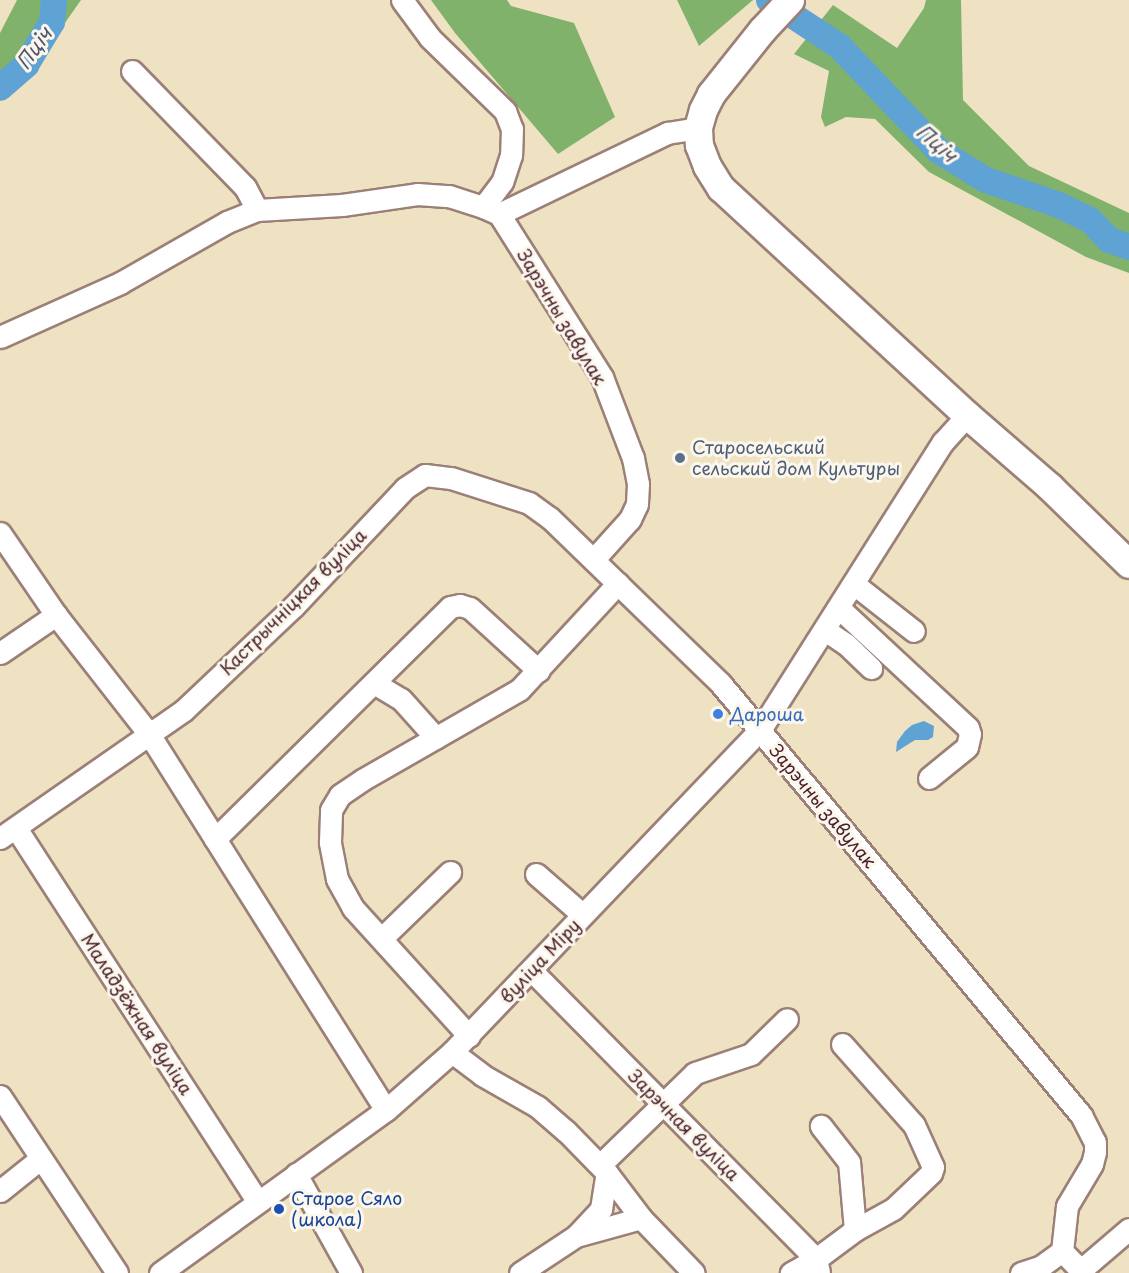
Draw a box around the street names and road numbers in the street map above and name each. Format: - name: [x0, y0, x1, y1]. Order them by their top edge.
- street label: Зарэчны завулак: [513, 245, 611, 389]
- street label: Кастрычніцкая вуліца: [215, 524, 371, 680]
- street label: Зарэчны завулак: [765, 739, 881, 873]
- street label: вуліца Міру: [495, 914, 585, 1008]
- street label: Маладзёжная вуліца: [77, 929, 197, 1099]
- street label: Зарэчная вуліца: [624, 1065, 744, 1185]

